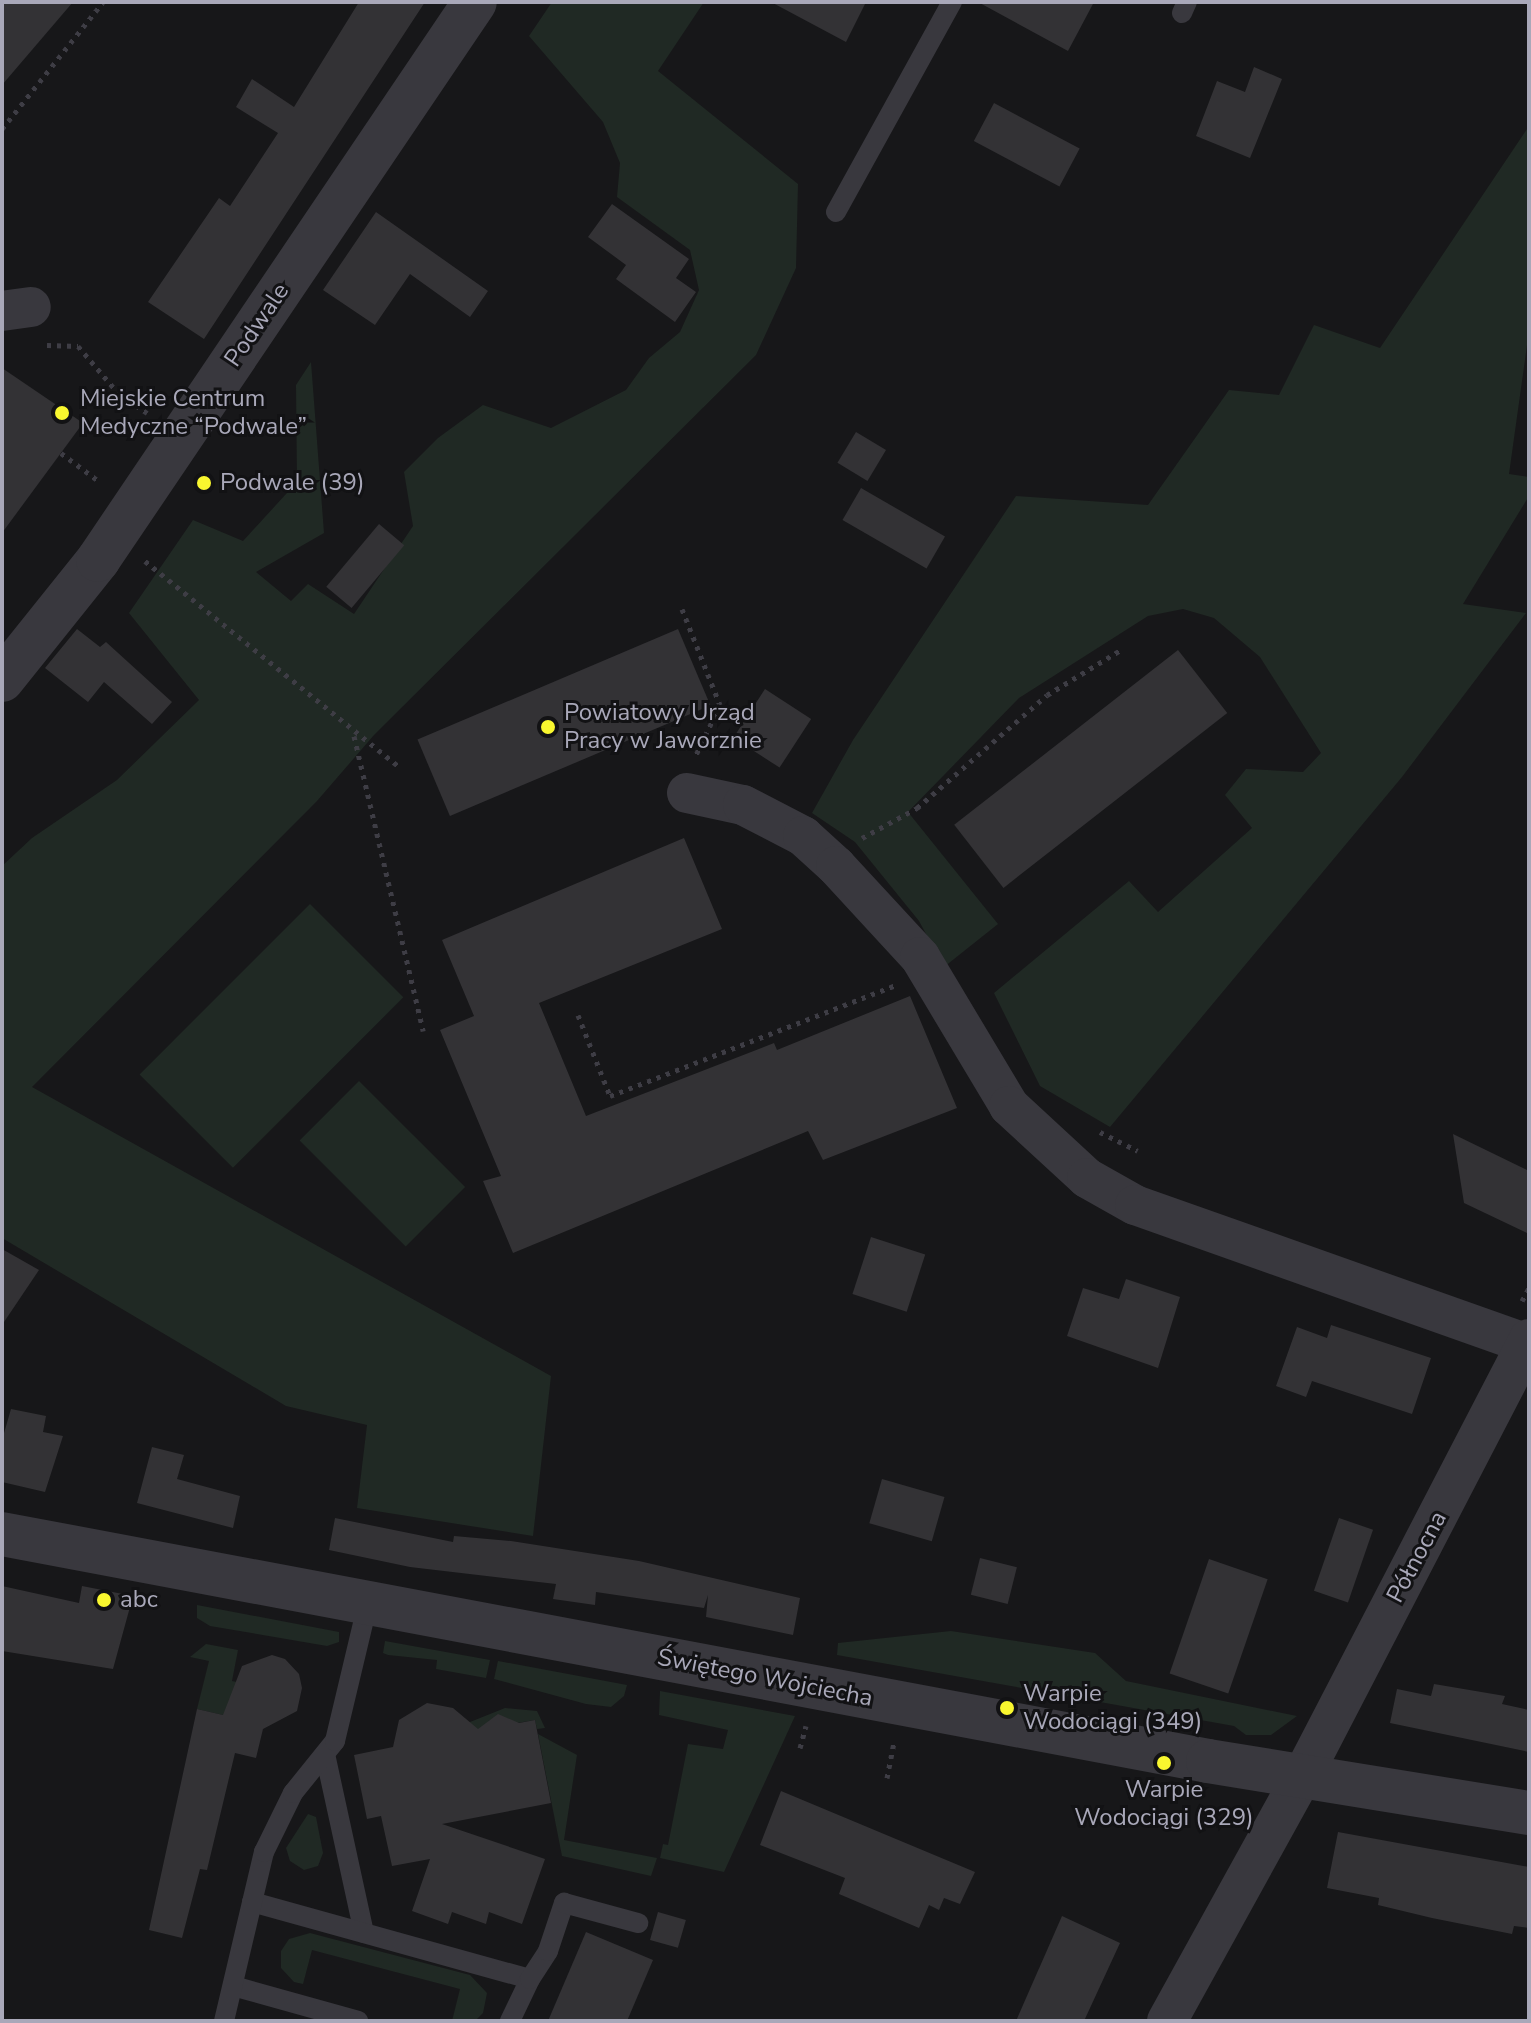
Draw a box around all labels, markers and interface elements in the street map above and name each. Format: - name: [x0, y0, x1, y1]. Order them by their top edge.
- street label: Podwale: [219, 278, 295, 372]
- place label: Miejskie Centrum Medyczne “Podwale”: [80, 385, 307, 441]
- marker: Miejskie Centrum Medyczne “Podwale”: [51, 402, 73, 424]
- place label: Podwale (39): [220, 469, 365, 497]
- marker: Podwale (39): [195, 474, 213, 492]
- place label: Powiatowy Urząd Pracy w Jaworznie: [564, 699, 762, 755]
- marker: Powiatowy Urząd Pracy w Jaworznie: [539, 718, 557, 736]
- street label: Północna: [1381, 1506, 1453, 1608]
- place label: abc: [120, 1586, 158, 1614]
- marker: abc: [95, 1591, 113, 1609]
- street label: Świętego Wojciecha: [655, 1643, 875, 1713]
- place label: Warpie Wodociągi (349): [1023, 1680, 1202, 1736]
- marker: Warpie Wodociągi (349): [998, 1699, 1016, 1717]
- marker: Warpie Wodociągi (329): [1155, 1754, 1173, 1772]
- place label: Warpie Wodociągi (329): [1074, 1776, 1254, 1832]

